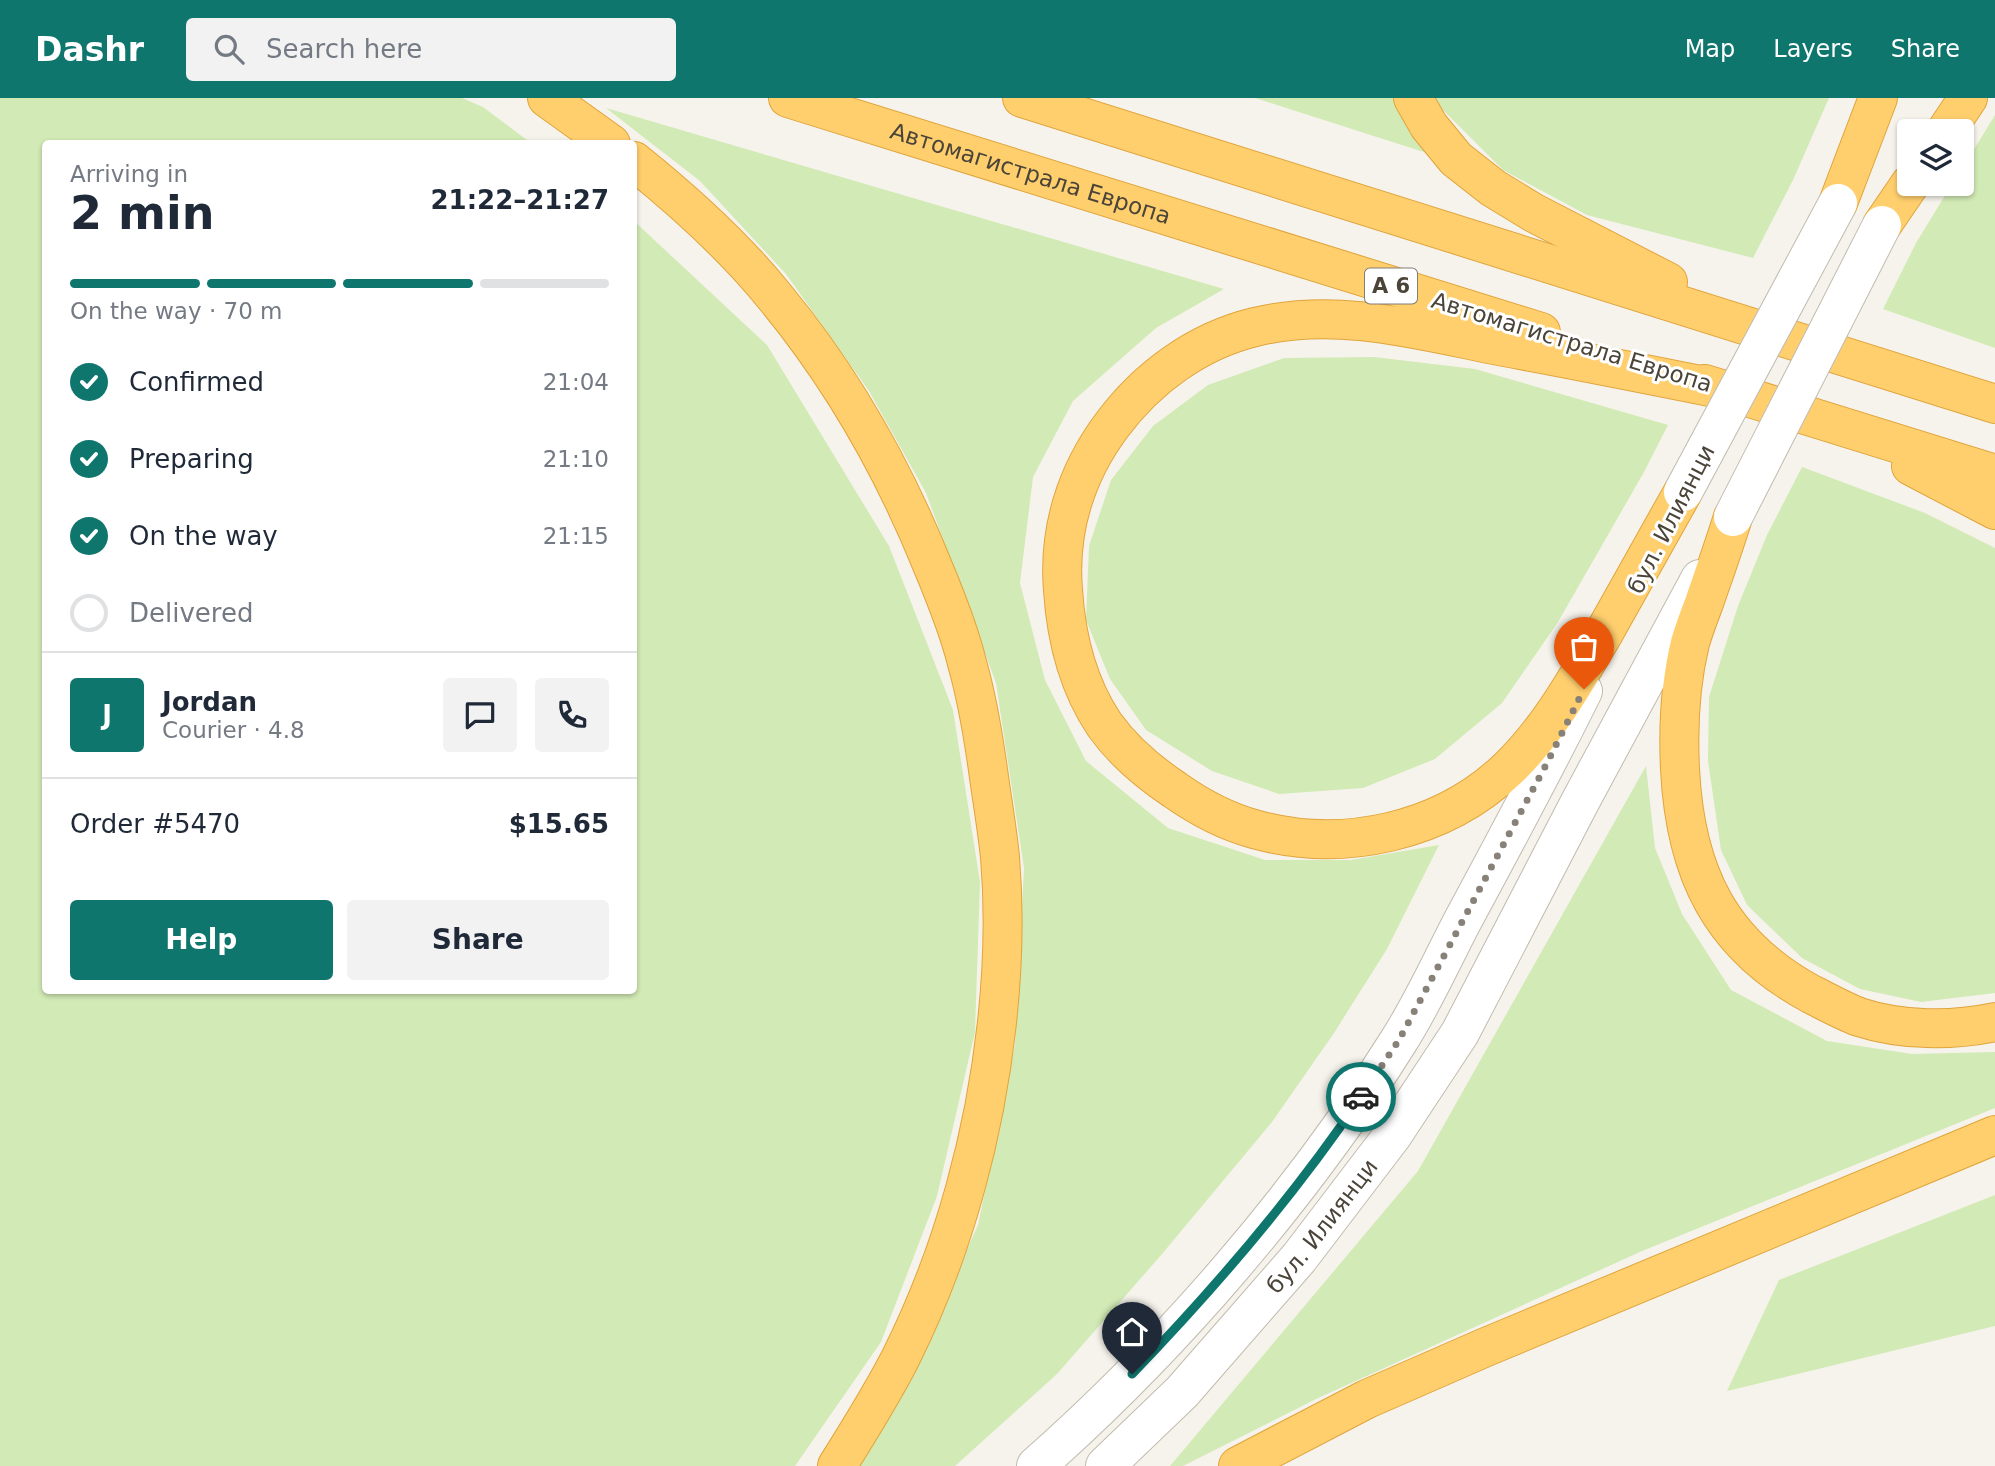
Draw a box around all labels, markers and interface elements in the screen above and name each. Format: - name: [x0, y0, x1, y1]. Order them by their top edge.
- search box: [186, 18, 676, 81]
- text: Dashr: [35, 30, 144, 69]
- icon: search: [210, 30, 248, 68]
- text: Search here: [266, 34, 422, 64]
- text: Map: [1685, 35, 1735, 63]
- text: Layers: [1773, 35, 1853, 63]
- text: Share: [1891, 35, 1960, 63]
- street label: Автомагистрала Европа: [887, 118, 1174, 229]
- map controls: [1897, 119, 1974, 196]
- button: layers: [1897, 119, 1974, 196]
- text: Arriving in: [70, 161, 188, 187]
- text: 21:22–21:27: [430, 185, 609, 215]
- text: 2 min: [70, 186, 214, 240]
- road number: A 6: [1365, 268, 1417, 304]
- street label: Автомагистрала Европа: [1429, 287, 1715, 397]
- text: On the way · 70 m: [70, 298, 282, 324]
- icon: check: [70, 363, 108, 401]
- text: Confirmed: [129, 367, 264, 397]
- text: 21:04: [543, 369, 609, 395]
- icon: check: [70, 440, 108, 478]
- street label: бул. Илиянци: [1622, 440, 1720, 598]
- text: Preparing: [129, 444, 254, 474]
- text: 21:10: [543, 446, 609, 472]
- icon: check: [70, 517, 108, 555]
- text: On the way: [129, 521, 278, 551]
- text: 21:15: [543, 523, 609, 549]
- text: Delivered: [129, 598, 253, 628]
- pin: [1554, 617, 1614, 689]
- icon: bag: [1565, 628, 1603, 666]
- button: chat: [443, 678, 517, 752]
- button: phone: [535, 678, 609, 752]
- text: Jordan: [162, 687, 257, 717]
- text: J: [102, 700, 112, 730]
- text: Courier · 4.8: [162, 717, 305, 743]
- text: Order #5470: [70, 809, 240, 839]
- text: $15.65: [509, 809, 609, 839]
- button: Help: [70, 900, 333, 980]
- button: Share: [347, 900, 609, 980]
- courier: [1326, 1062, 1396, 1132]
- icon: car: [1342, 1078, 1380, 1116]
- street label: бул. Илиянци: [1261, 1154, 1383, 1299]
- pin: [1102, 1302, 1162, 1374]
- icon: home: [1113, 1313, 1151, 1351]

